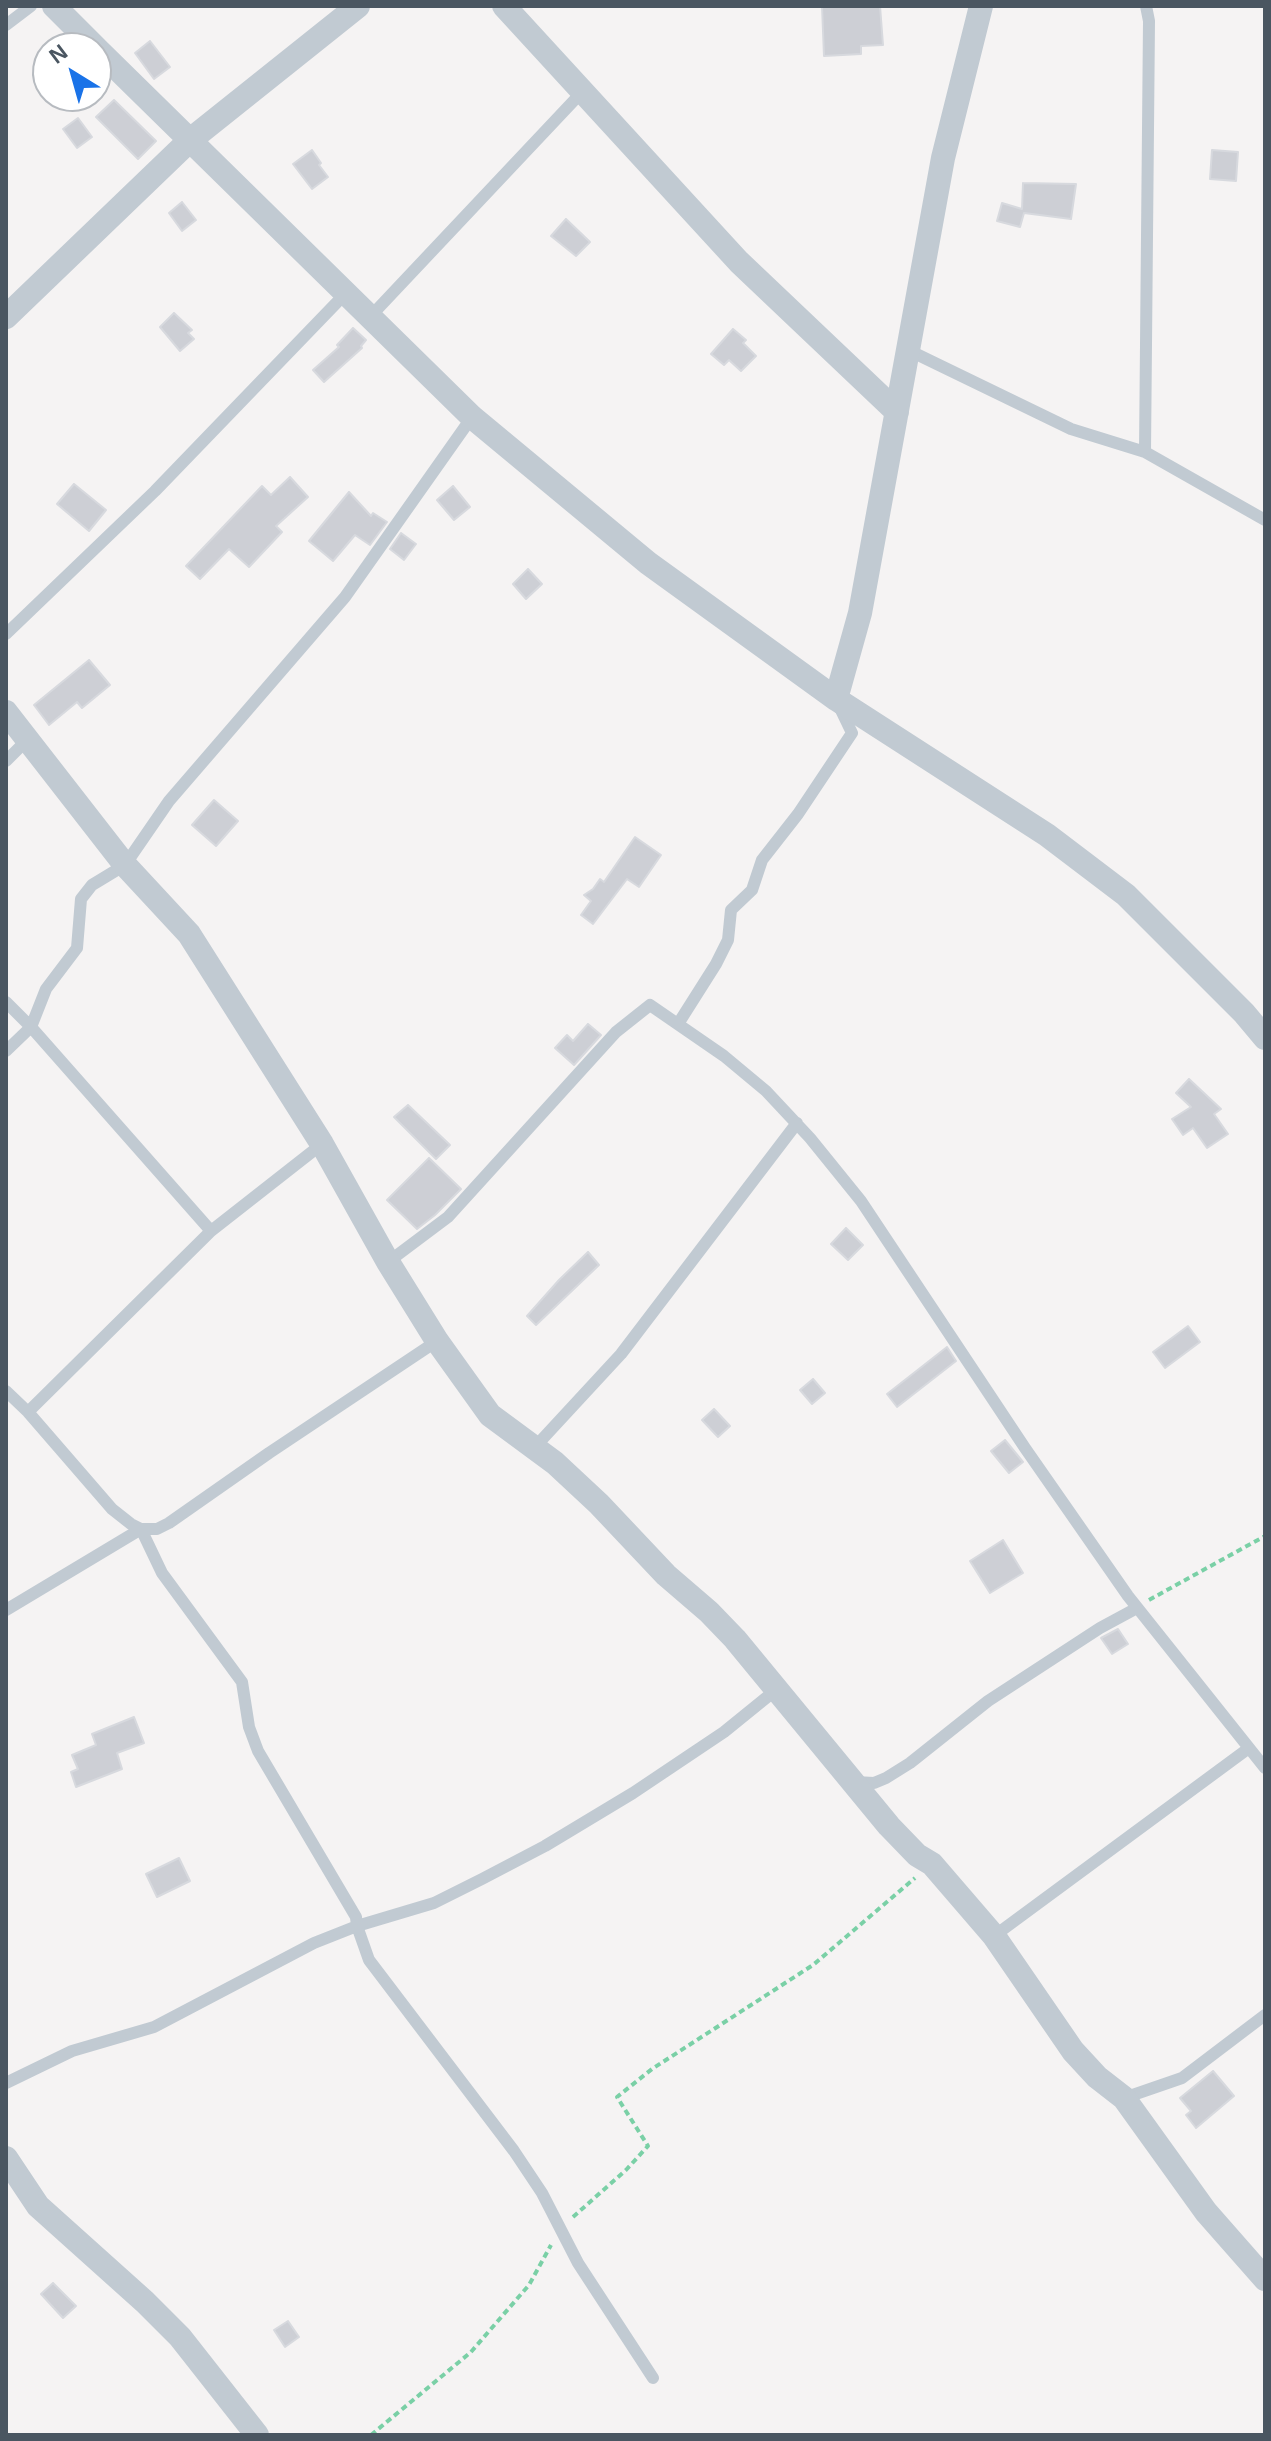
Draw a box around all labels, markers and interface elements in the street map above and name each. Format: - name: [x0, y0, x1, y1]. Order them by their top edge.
- north arrow: [32, 32, 112, 112]
- text: N: [45, 39, 72, 69]

